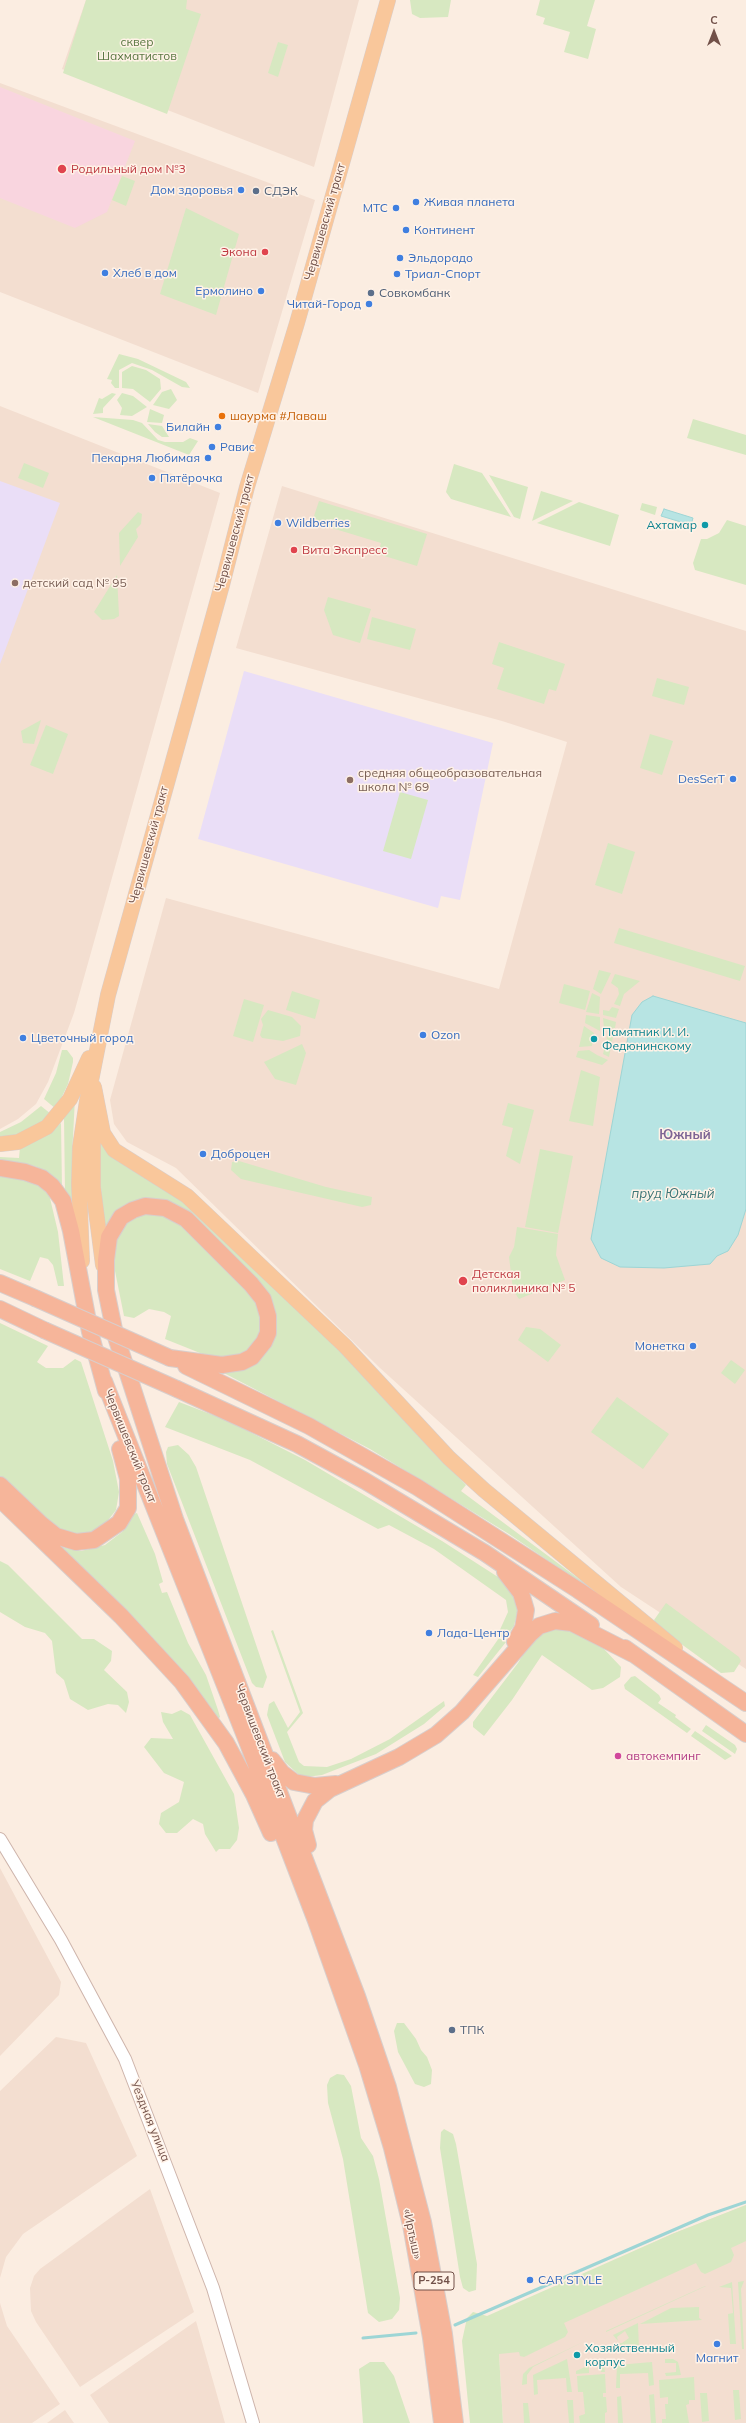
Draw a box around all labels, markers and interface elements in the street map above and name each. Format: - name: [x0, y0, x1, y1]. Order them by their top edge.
- north arrow: [694, 12, 734, 52]
- text: С: [710, 13, 718, 27]
- park label: сквер Шахматистов: [97, 35, 177, 63]
- place label: Родильный дом №3: [71, 162, 186, 176]
- street label: Червишевский тракт: [301, 162, 349, 282]
- marker: Родильный дом №3: [56, 163, 68, 175]
- place label: Дом здоровья: [150, 183, 233, 197]
- place label: СДЭК: [264, 184, 298, 198]
- marker: Дом здоровья: [236, 185, 246, 195]
- marker: СДЭК: [251, 186, 261, 196]
- place label: Живая планета: [424, 195, 515, 209]
- marker: Живая планета: [411, 197, 421, 207]
- place label: МТС: [363, 201, 388, 215]
- marker: МТС: [391, 203, 401, 213]
- place label: Континент: [414, 223, 475, 237]
- marker: Континент: [401, 225, 411, 235]
- place label: Экона: [221, 245, 257, 259]
- marker: Экона: [260, 247, 270, 257]
- place label: Эльдорадо: [408, 251, 473, 265]
- marker: Эльдорадо: [395, 253, 405, 263]
- place label: Хлеб в дом: [113, 266, 177, 280]
- place label: Триал-Спорт: [405, 267, 480, 281]
- marker: Хлеб в дом: [100, 268, 110, 278]
- marker: Триал-Спорт: [392, 269, 402, 279]
- place label: Ермолино: [195, 284, 253, 298]
- marker: Ермолино: [256, 286, 266, 296]
- place label: Совкомбанк: [379, 286, 450, 300]
- marker: Совкомбанк: [366, 288, 376, 298]
- place label: Читай-Город: [287, 297, 361, 311]
- marker: Читай-Город: [364, 299, 374, 309]
- place label: шаурма #Лаваш: [230, 409, 327, 423]
- marker: шаурма #Лаваш: [217, 411, 227, 421]
- place label: Билайн: [166, 420, 210, 434]
- marker: Билайн: [213, 422, 223, 432]
- place label: Равис: [220, 440, 255, 454]
- marker: Равис: [207, 442, 217, 452]
- place label: Пекарня Любимая: [91, 451, 200, 465]
- marker: Пекарня Любимая: [203, 453, 213, 463]
- place label: Пятёрочка: [160, 471, 223, 485]
- marker: Пятёрочка: [147, 473, 157, 483]
- street label: Червишевский тракт: [212, 473, 258, 593]
- place label: Wildberries: [286, 516, 350, 530]
- marker: Wildberries: [273, 518, 283, 528]
- place label: Ахтамар: [646, 518, 697, 532]
- marker: Ахтамар: [700, 520, 710, 530]
- place label: Вита Экспресс: [302, 543, 387, 557]
- marker: Вита Экспресс: [289, 545, 299, 555]
- place label: детский сад № 95: [23, 576, 127, 590]
- marker: детский сад № 95: [10, 578, 20, 588]
- place label: средняя общеобразовательная школа № 69: [358, 766, 542, 794]
- place label: DesSerT: [678, 772, 725, 786]
- marker: DesSerT: [728, 774, 738, 784]
- marker: средняя общеобразовательная школа № 69: [345, 775, 355, 785]
- street label: Червишевский тракт: [126, 785, 172, 905]
- place label: Памятник И. И. Федюнинскому: [602, 1025, 691, 1053]
- place label: Ozon: [431, 1028, 460, 1042]
- marker: Ozon: [418, 1030, 428, 1040]
- place label: Цветочный город: [31, 1031, 133, 1045]
- marker: Цветочный город: [18, 1033, 28, 1043]
- marker: Памятник И. И. Федюнинскому: [589, 1034, 599, 1044]
- district label: Южный: [659, 1127, 711, 1143]
- place label: Доброцен: [211, 1147, 270, 1161]
- marker: Доброцен: [198, 1149, 208, 1159]
- water label: пруд Южный: [632, 1186, 714, 1202]
- place label: Детская поликлиника № 5: [472, 1267, 575, 1295]
- marker: Детская поликлиника № 5: [457, 1275, 469, 1287]
- place label: Монетка: [635, 1339, 685, 1353]
- marker: Монетка: [688, 1341, 698, 1351]
- street label: Червишевский тракт: [101, 1387, 159, 1505]
- place label: Лада-Центр: [437, 1626, 509, 1640]
- marker: Лада-Центр: [424, 1628, 434, 1638]
- street label: Червишевский тракт: [232, 1682, 288, 1800]
- place label: автокемпинг: [626, 1749, 701, 1763]
- marker: автокемпинг: [613, 1751, 623, 1761]
- place label: ТПК: [460, 2023, 484, 2037]
- marker: ТПК: [447, 2025, 457, 2035]
- street label: Уездная улица: [127, 2078, 173, 2164]
- street label: «Иртыш»: [400, 2207, 424, 2261]
- road number: Р-254: [414, 2272, 454, 2290]
- place label: CAR STYLE: [538, 2273, 602, 2287]
- marker: CAR STYLE: [525, 2275, 535, 2285]
- marker: Магнит: [712, 2339, 722, 2349]
- place label: Хозяйственный корпус: [585, 2341, 675, 2369]
- marker: Хозяйственный корпус: [572, 2350, 582, 2360]
- place label: Магнит: [696, 2351, 738, 2365]

